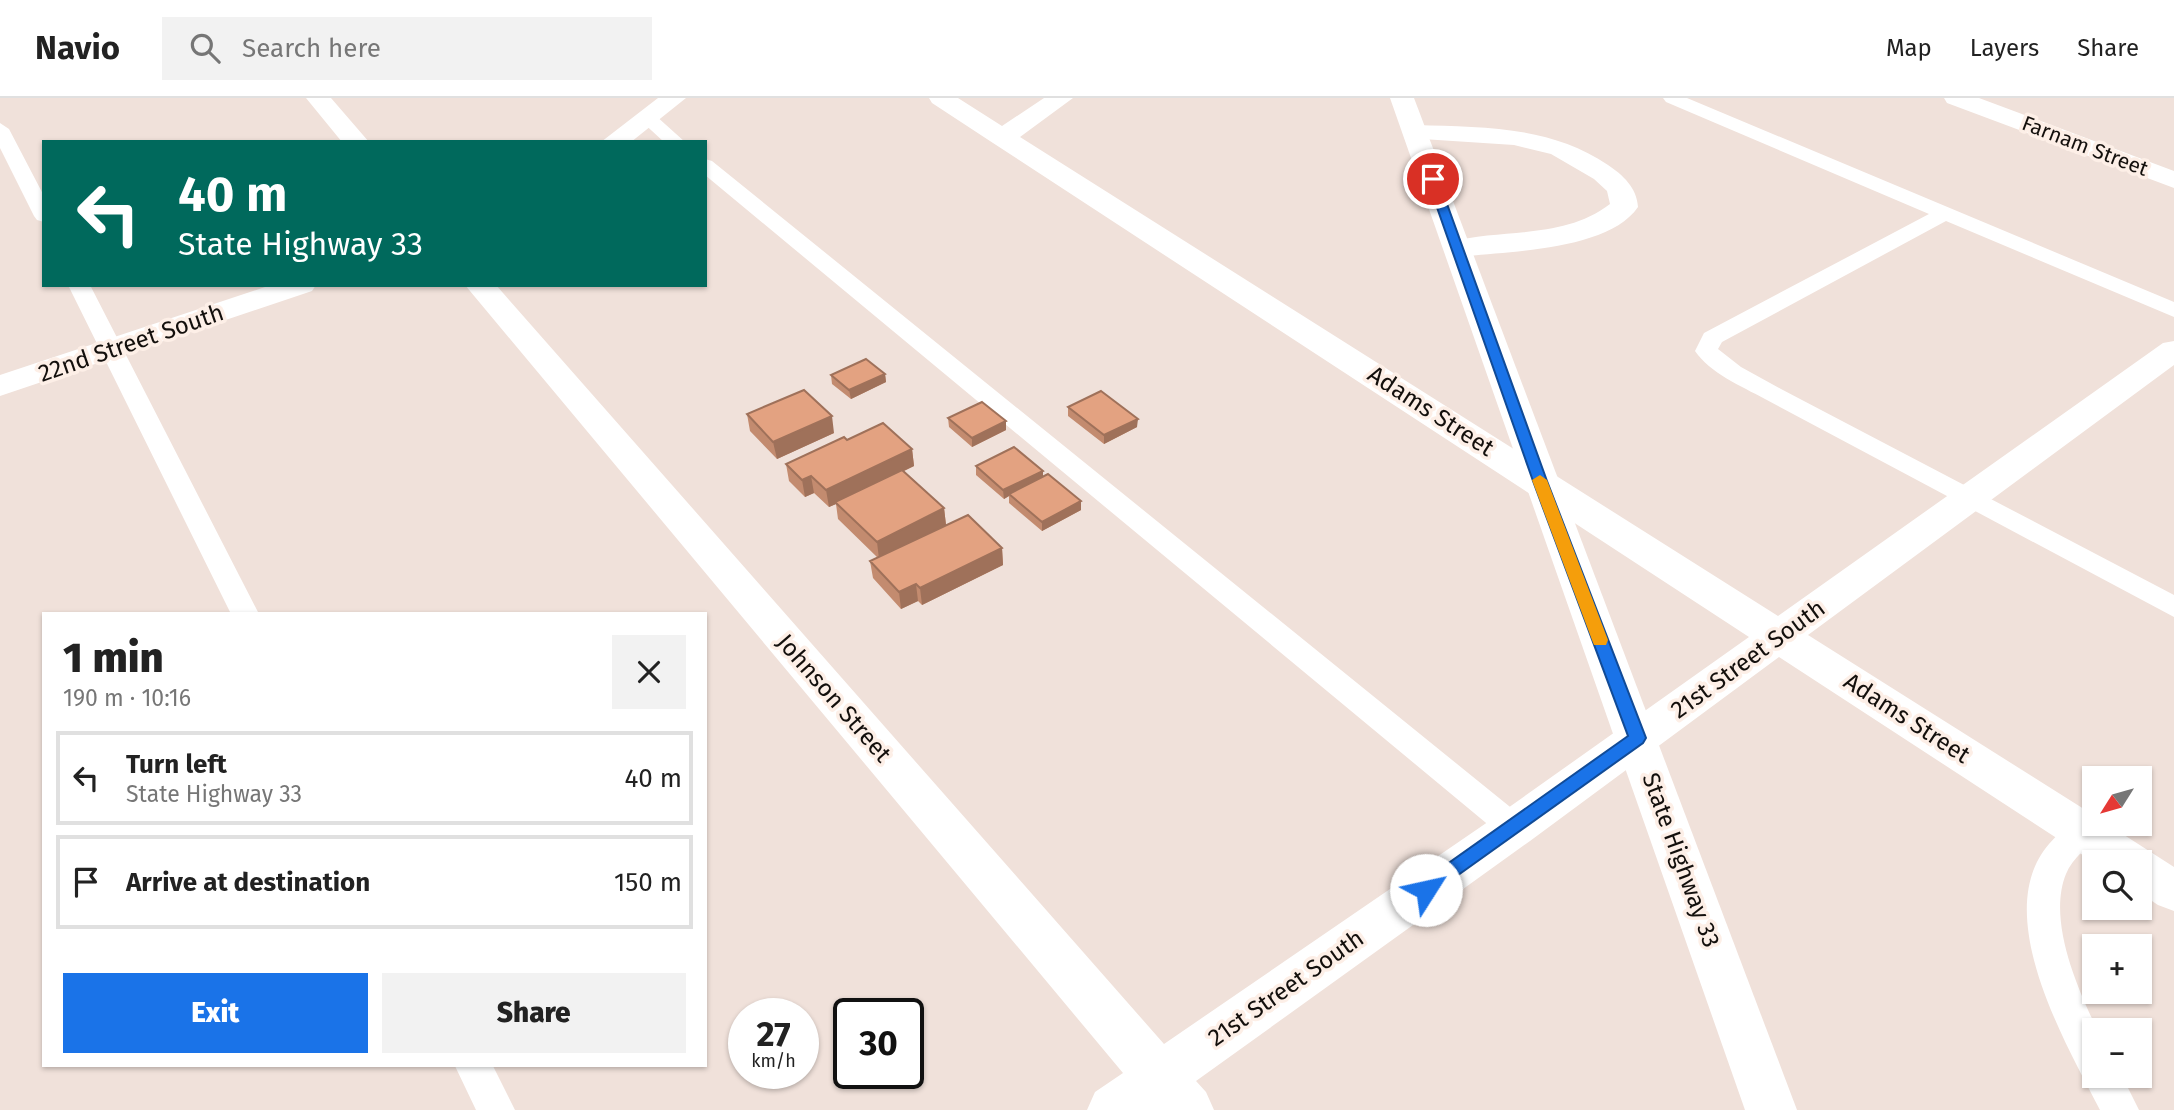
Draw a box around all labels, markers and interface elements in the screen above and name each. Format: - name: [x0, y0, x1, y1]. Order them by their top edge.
- search box: [162, 17, 652, 80]
- text: Navio: [35, 28, 120, 68]
- icon: search: [186, 29, 224, 67]
- text: Search here: [242, 33, 381, 64]
- text: Map: [1886, 34, 1932, 62]
- text: Layers: [1970, 34, 2039, 62]
- text: Share: [2077, 34, 2139, 62]
- street label: Farnam Street: [2018, 110, 2152, 182]
- pin: [1403, 149, 1463, 209]
- icon: arrive: [1414, 160, 1452, 198]
- text: 40 m: [178, 165, 287, 224]
- icon: left: [63, 168, 154, 259]
- text: State Highway 33: [178, 225, 423, 263]
- street label: 22nd Street South: [35, 298, 227, 388]
- street label: Adams Street: [1363, 360, 1499, 462]
- street label: 21st Street South: [1666, 594, 1830, 724]
- street label: Johnson Street: [771, 628, 897, 768]
- text: 1 min: [63, 633, 164, 683]
- button: close: [612, 635, 686, 709]
- street label: Adams Street: [1839, 667, 1975, 769]
- text: 190 m · 10:16: [63, 684, 191, 712]
- text: Turn left: [126, 749, 227, 780]
- icon: left: [67, 759, 105, 797]
- text: 40 m: [624, 763, 682, 794]
- north arrow: [2082, 766, 2152, 836]
- map controls: [2082, 766, 2152, 1088]
- street label: State Highway 33: [1636, 769, 1726, 951]
- text: State Highway 33: [126, 780, 302, 808]
- button: search: [2082, 850, 2152, 920]
- position arrow: [1389, 853, 1463, 927]
- icon: arrive: [67, 863, 105, 901]
- text: Arrive at destination: [126, 867, 370, 898]
- text: 150 m: [614, 867, 682, 898]
- street label: 21st Street South: [1203, 924, 1369, 1052]
- button: +: [2082, 934, 2152, 1004]
- button: Exit: [63, 973, 368, 1053]
- button: Share: [382, 973, 686, 1053]
- speed limit sign: 30: [833, 998, 924, 1089]
- text: 27: [756, 1013, 791, 1055]
- button: −: [2082, 1018, 2152, 1088]
- text: km/h: [751, 1050, 796, 1072]

